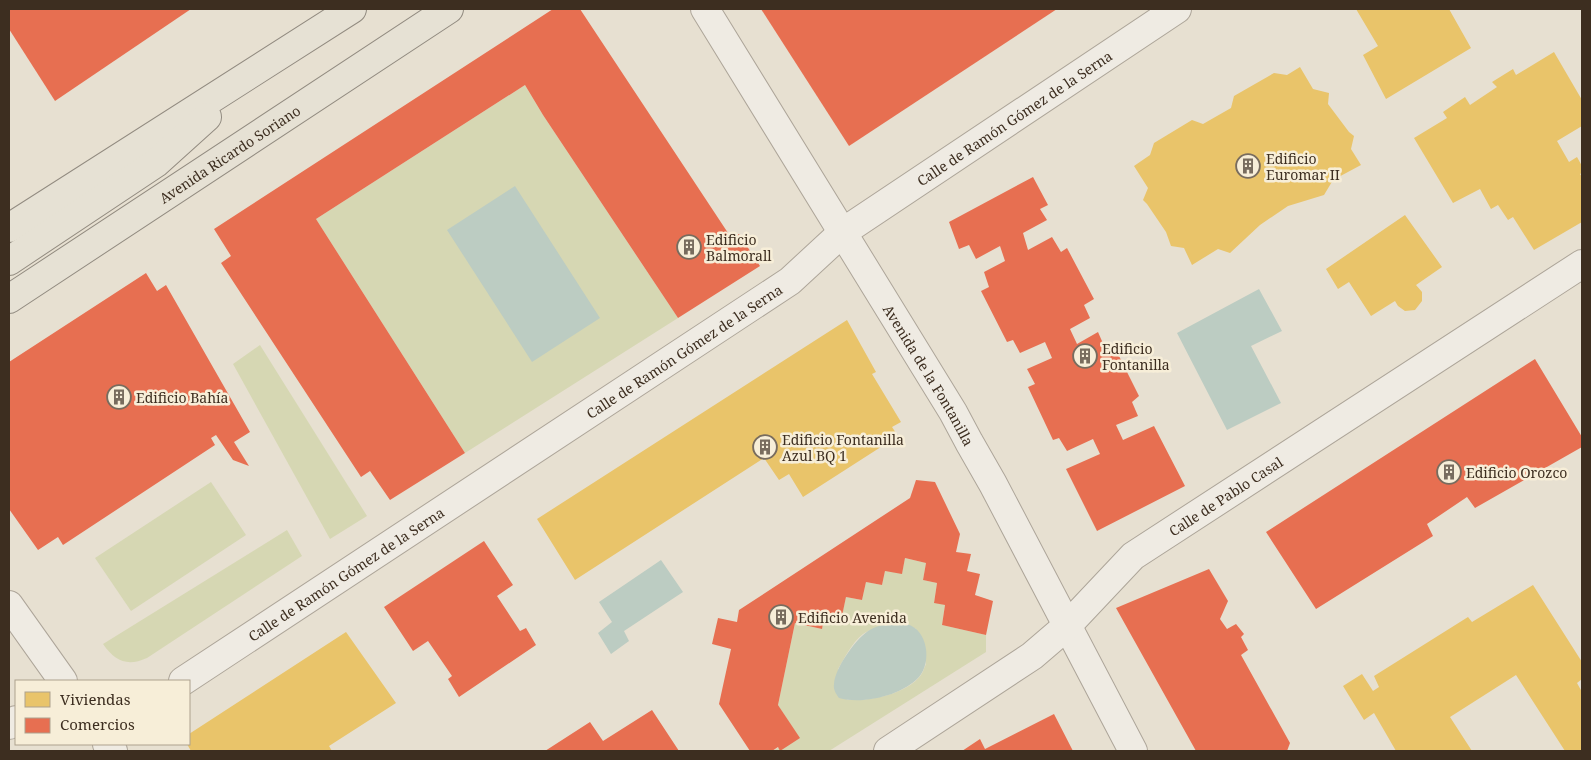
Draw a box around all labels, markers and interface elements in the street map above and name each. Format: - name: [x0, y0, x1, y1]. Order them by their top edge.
- street label: Calle de Ramón Gómez de la Serna: [913, 46, 1116, 190]
- street label: Avenida Ricardo Soriano: [155, 100, 304, 207]
- place label: Edificio Euromar II: [1266, 149, 1340, 184]
- building icon: Edificio Euromar II: [1235, 153, 1261, 179]
- place label: Edificio Balmorall: [706, 230, 772, 265]
- building icon: Edificio Balmorall: [676, 234, 702, 260]
- street label: Calle de Ramón Gómez de la Serna: [582, 279, 786, 422]
- street label: Avenida de la Fontanilla: [879, 301, 979, 449]
- place label: Edificio Fontanilla: [1102, 339, 1170, 374]
- building icon: Edificio Fontanilla: [1072, 343, 1098, 369]
- building icon: Edificio Bahía: [106, 384, 132, 410]
- place label: Edificio Bahía: [136, 388, 229, 407]
- place label: Edificio Fontanilla Azul BQ 1: [782, 430, 904, 465]
- building icon: Edificio Fontanilla Azul BQ 1: [752, 434, 778, 460]
- street label: Calle de Pablo Casal: [1165, 452, 1286, 540]
- building icon: Edificio Orozco: [1436, 459, 1462, 485]
- place label: Edificio Orozco: [1466, 463, 1567, 482]
- street label: Calle de Ramón Gómez de la Serna: [244, 502, 448, 645]
- building icon: Edificio Avenida: [768, 604, 794, 630]
- place label: Edificio Avenida: [798, 608, 907, 627]
- legend: [15, 680, 190, 745]
- text: Viviendas: [60, 689, 131, 709]
- text: Comercios: [60, 714, 135, 734]

